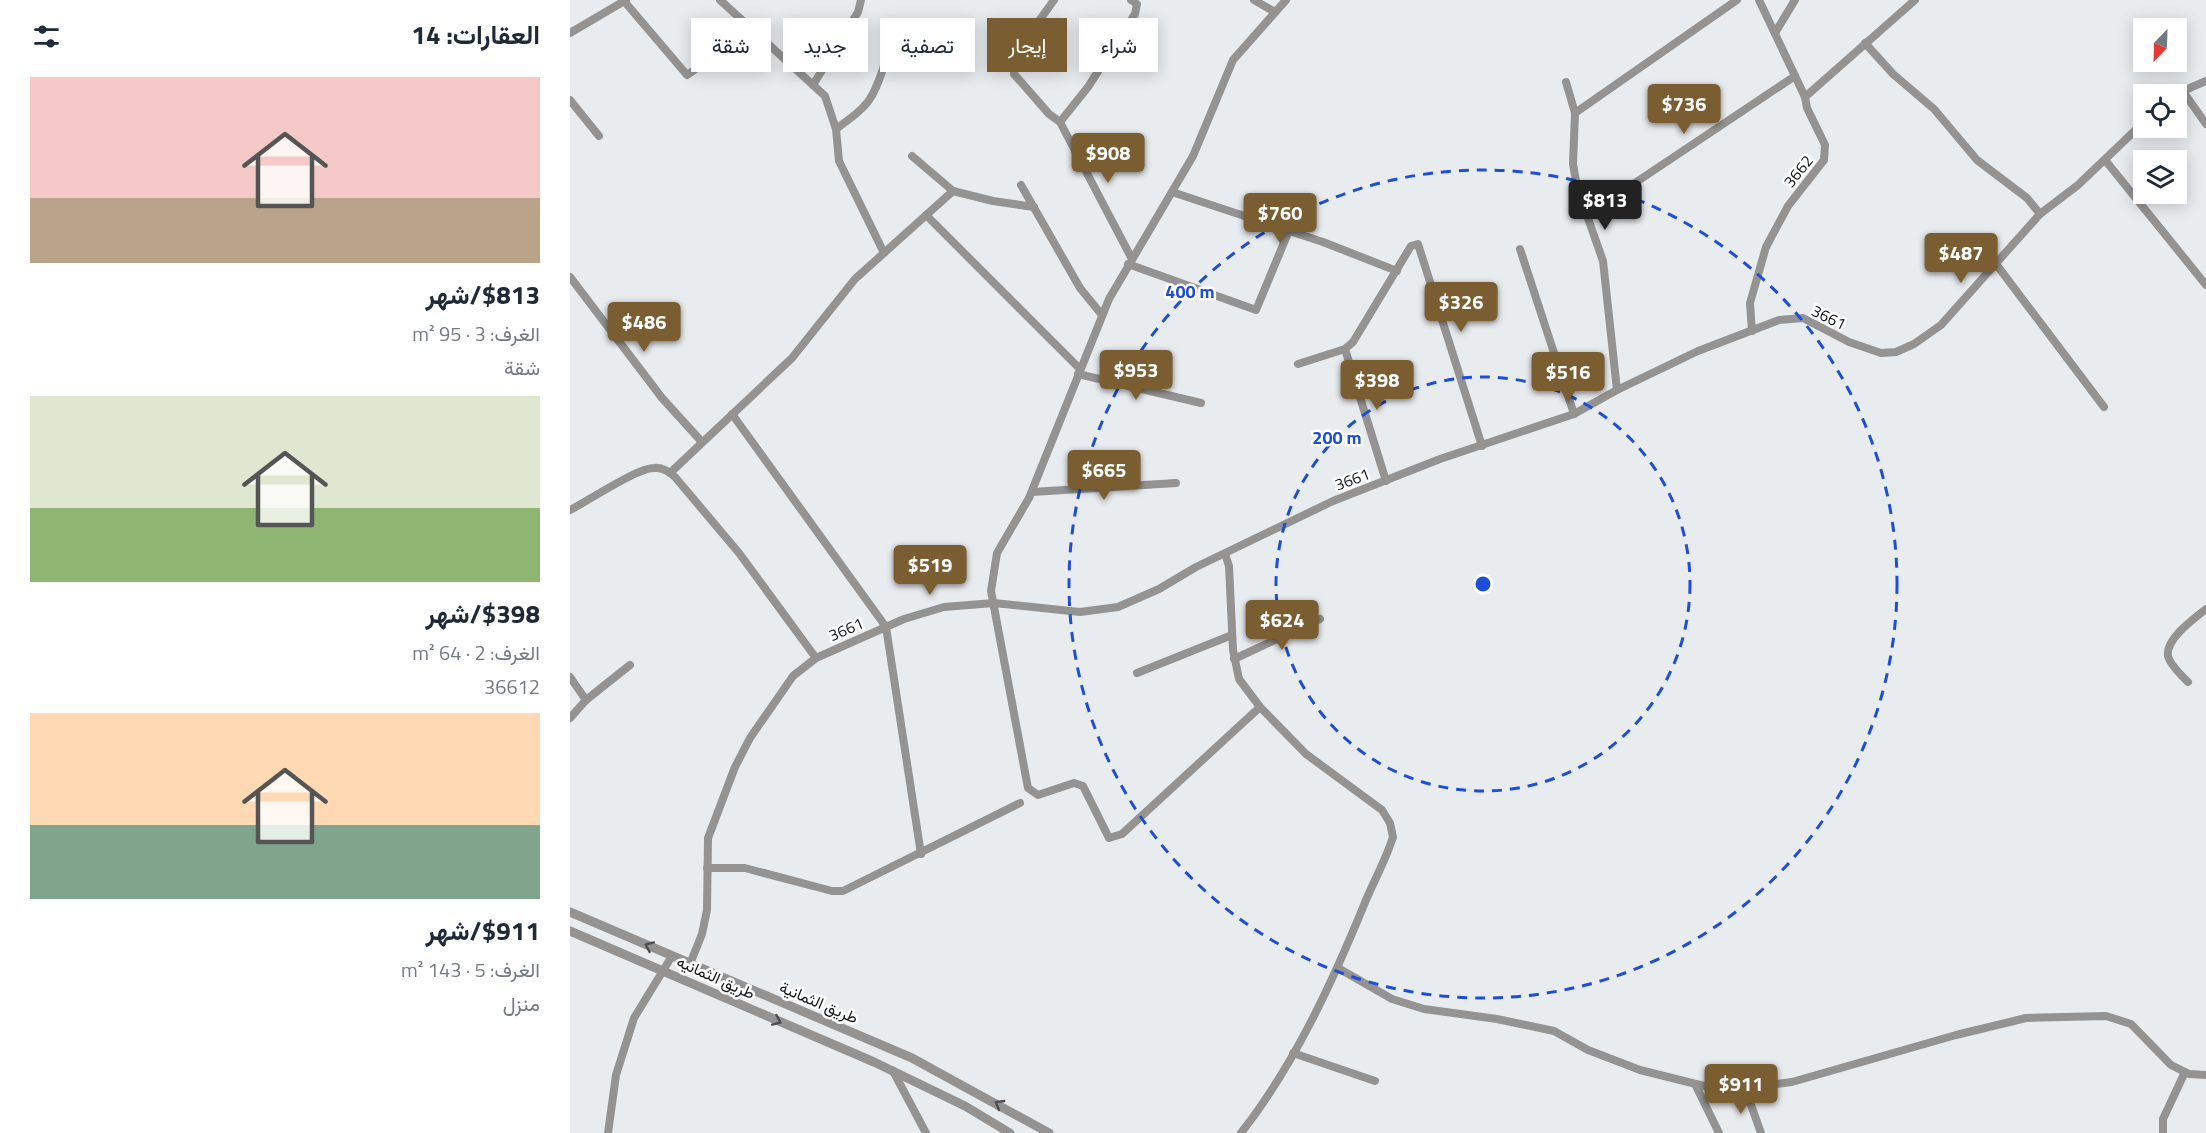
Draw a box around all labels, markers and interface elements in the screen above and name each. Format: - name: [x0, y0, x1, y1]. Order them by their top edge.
- text: العقارات: 14: [411, 15, 540, 54]
- chip: شقة: [691, 18, 771, 72]
- chip: جديد: [783, 18, 868, 72]
- chip: تصفية: [880, 18, 975, 72]
- chip: إيجار: [987, 18, 1067, 72]
- chip: شراء: [1079, 18, 1158, 72]
- north arrow: [2133, 18, 2187, 72]
- map controls: [2133, 18, 2187, 204]
- icon: filters: [30, 20, 63, 53]
- pin: $736: [1648, 84, 1720, 135]
- button: locate: [2133, 84, 2187, 138]
- text: $736: [1662, 88, 1706, 119]
- icon: home: [231, 116, 339, 224]
- pin: $908: [1072, 133, 1144, 184]
- text: $908: [1086, 137, 1130, 168]
- street label: 3662: [1777, 150, 1819, 192]
- button: layers: [2133, 150, 2187, 204]
- pin: $813: [1569, 180, 1641, 231]
- text: $813: [1583, 184, 1627, 215]
- pin: $760: [1244, 193, 1316, 244]
- text: $760: [1258, 197, 1302, 228]
- pin: $487: [1925, 233, 1997, 284]
- text: $487: [1939, 237, 1983, 268]
- text: $813/شهر: [426, 275, 540, 314]
- text: 400 m: [1165, 278, 1215, 305]
- pin: $326: [1425, 282, 1497, 333]
- text: $326: [1439, 286, 1483, 317]
- street label: 3661: [1808, 298, 1850, 336]
- pin: $486: [608, 302, 680, 353]
- text: $486: [622, 306, 666, 337]
- text: الغرف: 3 · 95 m²: [412, 318, 540, 349]
- pin: $953: [1100, 350, 1172, 401]
- text: شقة: [504, 352, 540, 383]
- pin: $516: [1532, 352, 1604, 403]
- text: $953: [1114, 354, 1158, 385]
- text: $516: [1546, 356, 1590, 387]
- pin: $398: [1341, 360, 1413, 411]
- text: $398: [1355, 364, 1399, 395]
- text: 200 m: [1312, 424, 1362, 451]
- icon: home: [231, 435, 339, 543]
- pin: $665: [1068, 450, 1140, 501]
- text: $665: [1082, 454, 1126, 485]
- street label: 3661: [1331, 462, 1373, 496]
- pin: $519: [894, 545, 966, 596]
- text: $519: [908, 549, 952, 580]
- centre of rings: [1473, 574, 1493, 594]
- text: $398/شهر: [426, 594, 540, 633]
- pin: $624: [1246, 600, 1318, 651]
- text: $624: [1260, 604, 1304, 635]
- street label: 3661: [825, 611, 867, 647]
- text: الغرف: 2 · 64 m²: [412, 637, 540, 668]
- text: 36612: [484, 671, 540, 702]
- icon: home: [231, 752, 339, 860]
- text: $911/شهر: [426, 911, 540, 950]
- one-way arrow: [644, 941, 655, 953]
- street label: طريق الثمانيه: [673, 949, 759, 1005]
- text: الغرف: 5 · 143 m²: [401, 954, 540, 985]
- street label: طريق الثمانية: [776, 975, 862, 1029]
- text: منزل: [503, 988, 540, 1019]
- one-way arrow: [771, 1014, 782, 1026]
- pin: $911: [1705, 1064, 1777, 1115]
- text: $911: [1719, 1068, 1763, 1099]
- one-way arrow: [995, 1099, 1005, 1111]

